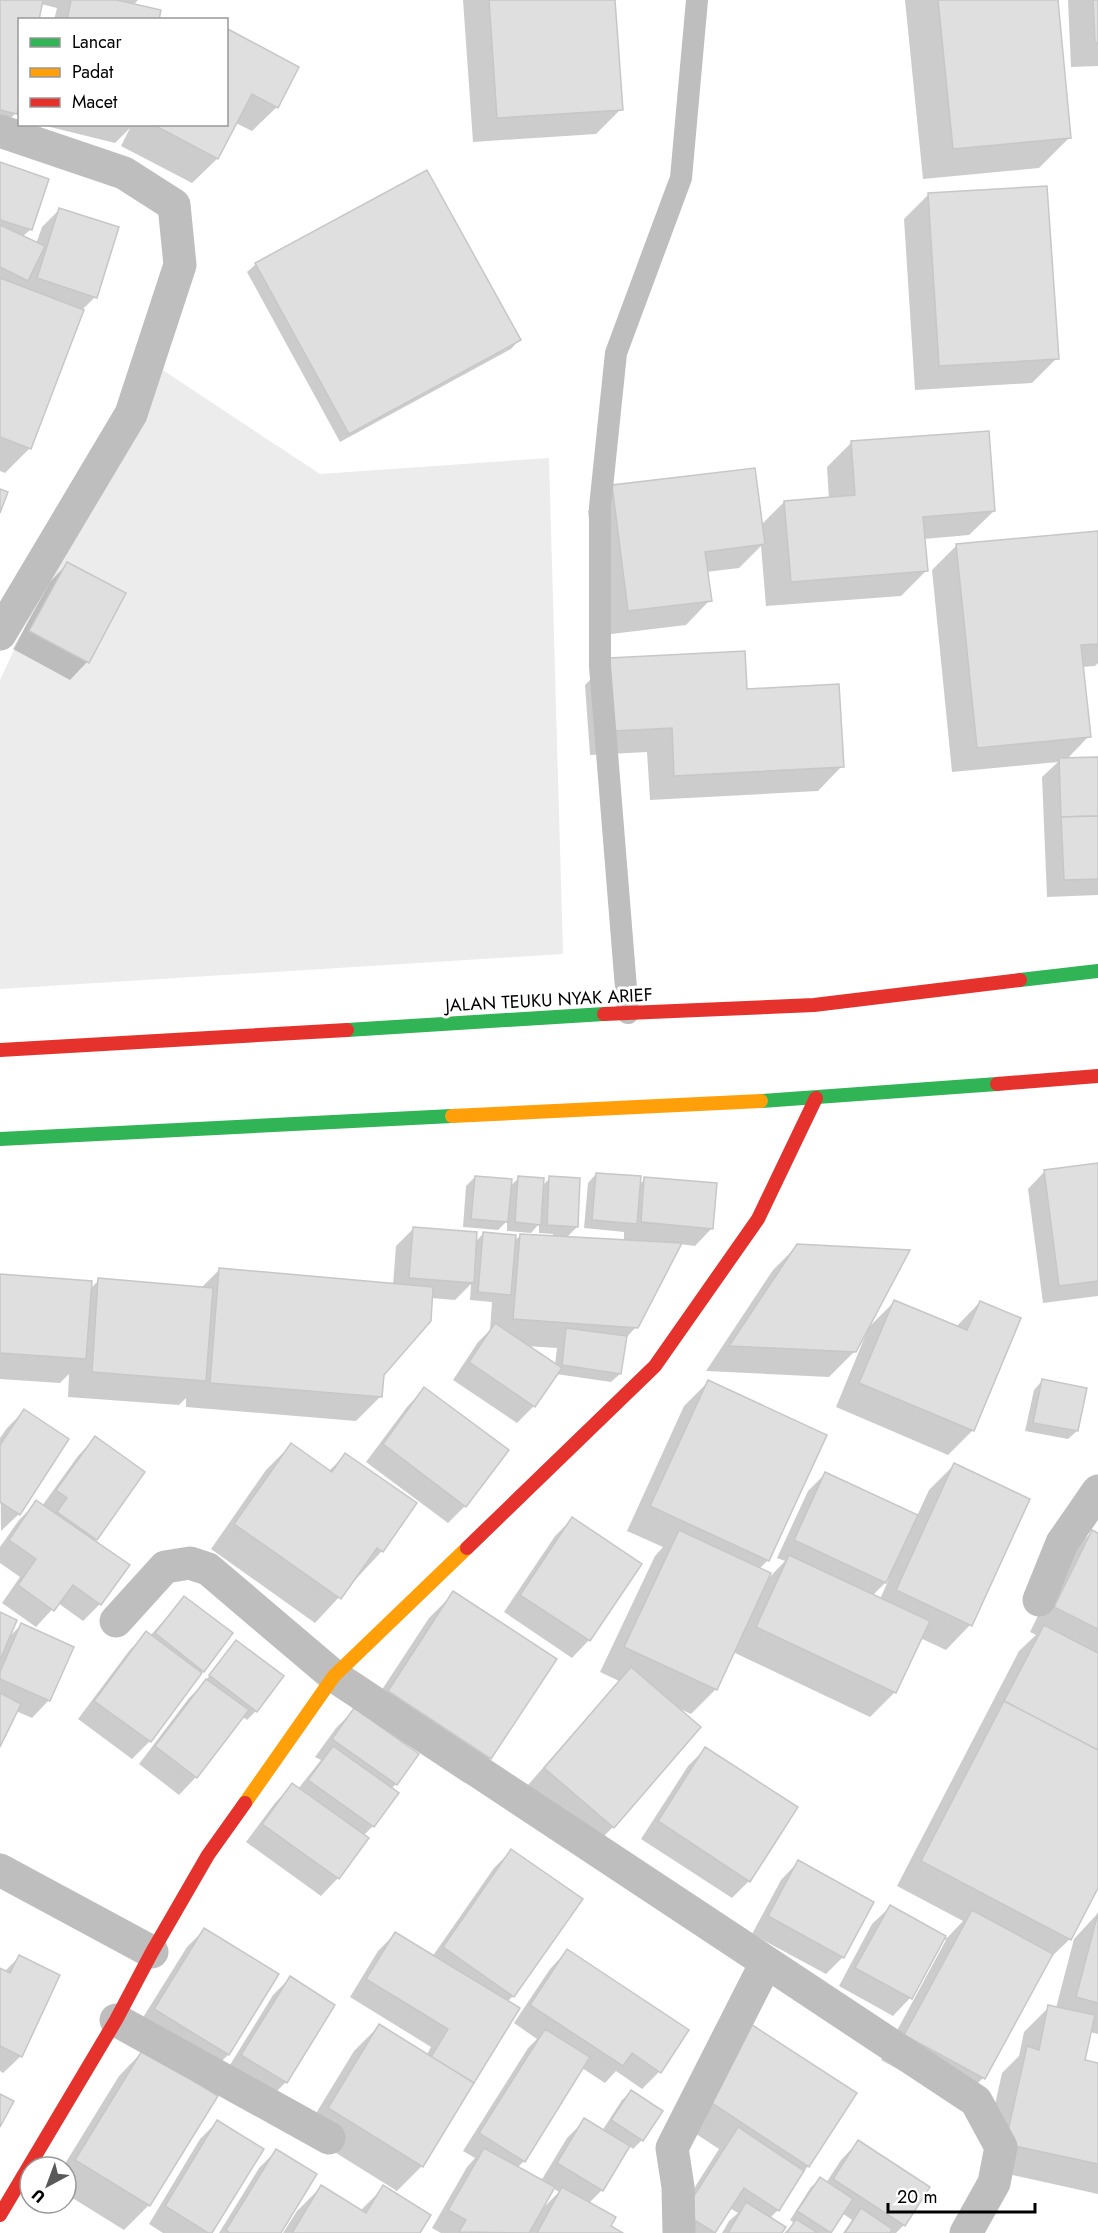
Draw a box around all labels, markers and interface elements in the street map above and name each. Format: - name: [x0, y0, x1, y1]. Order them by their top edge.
- legend: [18, 18, 228, 126]
- text: Lancar: [72, 29, 122, 55]
- text: Padat: [72, 59, 114, 85]
- text: Macet: [72, 89, 118, 115]
- street label: JALAN TEUKU NYAK ARIEF: [443, 982, 653, 1019]
- north arrow: [18, 2155, 78, 2215]
- scale bar: [888, 2176, 1035, 2214]
- text: U: [27, 2184, 50, 2208]
- text: 20 m: [897, 2184, 937, 2210]

